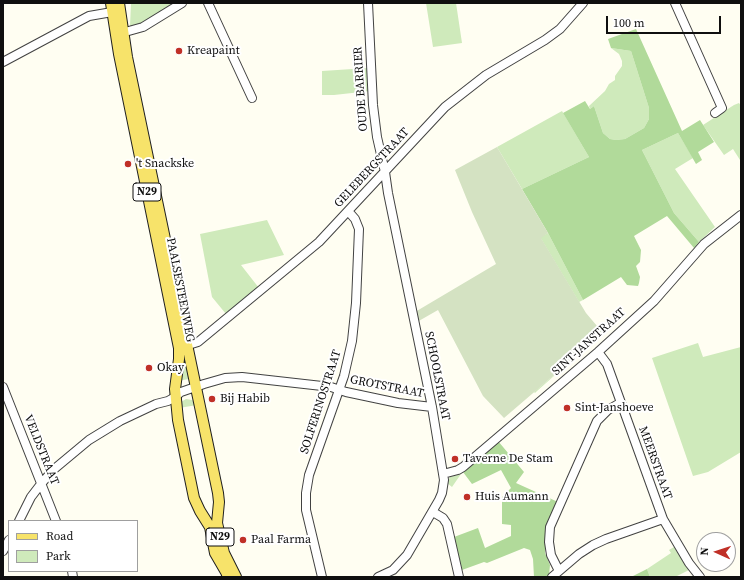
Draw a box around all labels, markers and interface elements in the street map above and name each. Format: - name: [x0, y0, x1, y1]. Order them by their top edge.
- scale bar: [608, 8, 723, 34]
- text: 100 m: [613, 15, 645, 31]
- place label: Kreapaint: [187, 44, 240, 58]
- marker: Kreapaint: [174, 46, 184, 56]
- street label: OUDE BARRIER: [351, 46, 371, 132]
- street label: GELEBERGSTRAAT: [331, 125, 413, 211]
- place label: 't Snackske: [136, 157, 194, 171]
- marker: 't Snackske: [123, 159, 133, 169]
- road number: N29: [133, 183, 161, 201]
- street label: PAALSESTEENWEG: [163, 237, 197, 343]
- street label: SINT-JANSTRAAT: [549, 305, 629, 379]
- street label: SCHOOLSTRAAT: [421, 330, 453, 422]
- street label: SOLFERINOSTRAAT: [297, 348, 345, 456]
- place label: Okay: [157, 361, 184, 375]
- marker: Okay: [144, 363, 154, 373]
- street label: GROTSTRAAT: [349, 373, 425, 401]
- place label: Bij Habib: [220, 392, 270, 406]
- marker: Bij Habib: [207, 394, 217, 404]
- place label: Sint-Janshoeve: [575, 401, 654, 415]
- marker: Sint-Janshoeve: [562, 403, 572, 413]
- street label: VELDSTRAAT: [20, 413, 62, 487]
- street label: MEERSTRAAT: [635, 424, 675, 502]
- place label: Taverne De Stam: [463, 452, 553, 466]
- marker: Taverne De Stam: [450, 454, 460, 464]
- place label: Huis Aumann: [475, 490, 549, 504]
- marker: Huis Aumann: [462, 492, 472, 502]
- legend: [8, 520, 138, 572]
- text: Road: [46, 528, 73, 544]
- road number: N29: [206, 528, 234, 546]
- north arrow: [696, 532, 736, 572]
- place label: Paal Farma: [251, 533, 311, 547]
- marker: Paal Farma: [238, 535, 248, 545]
- text: N: [697, 547, 712, 556]
- text: Park: [46, 548, 71, 564]

